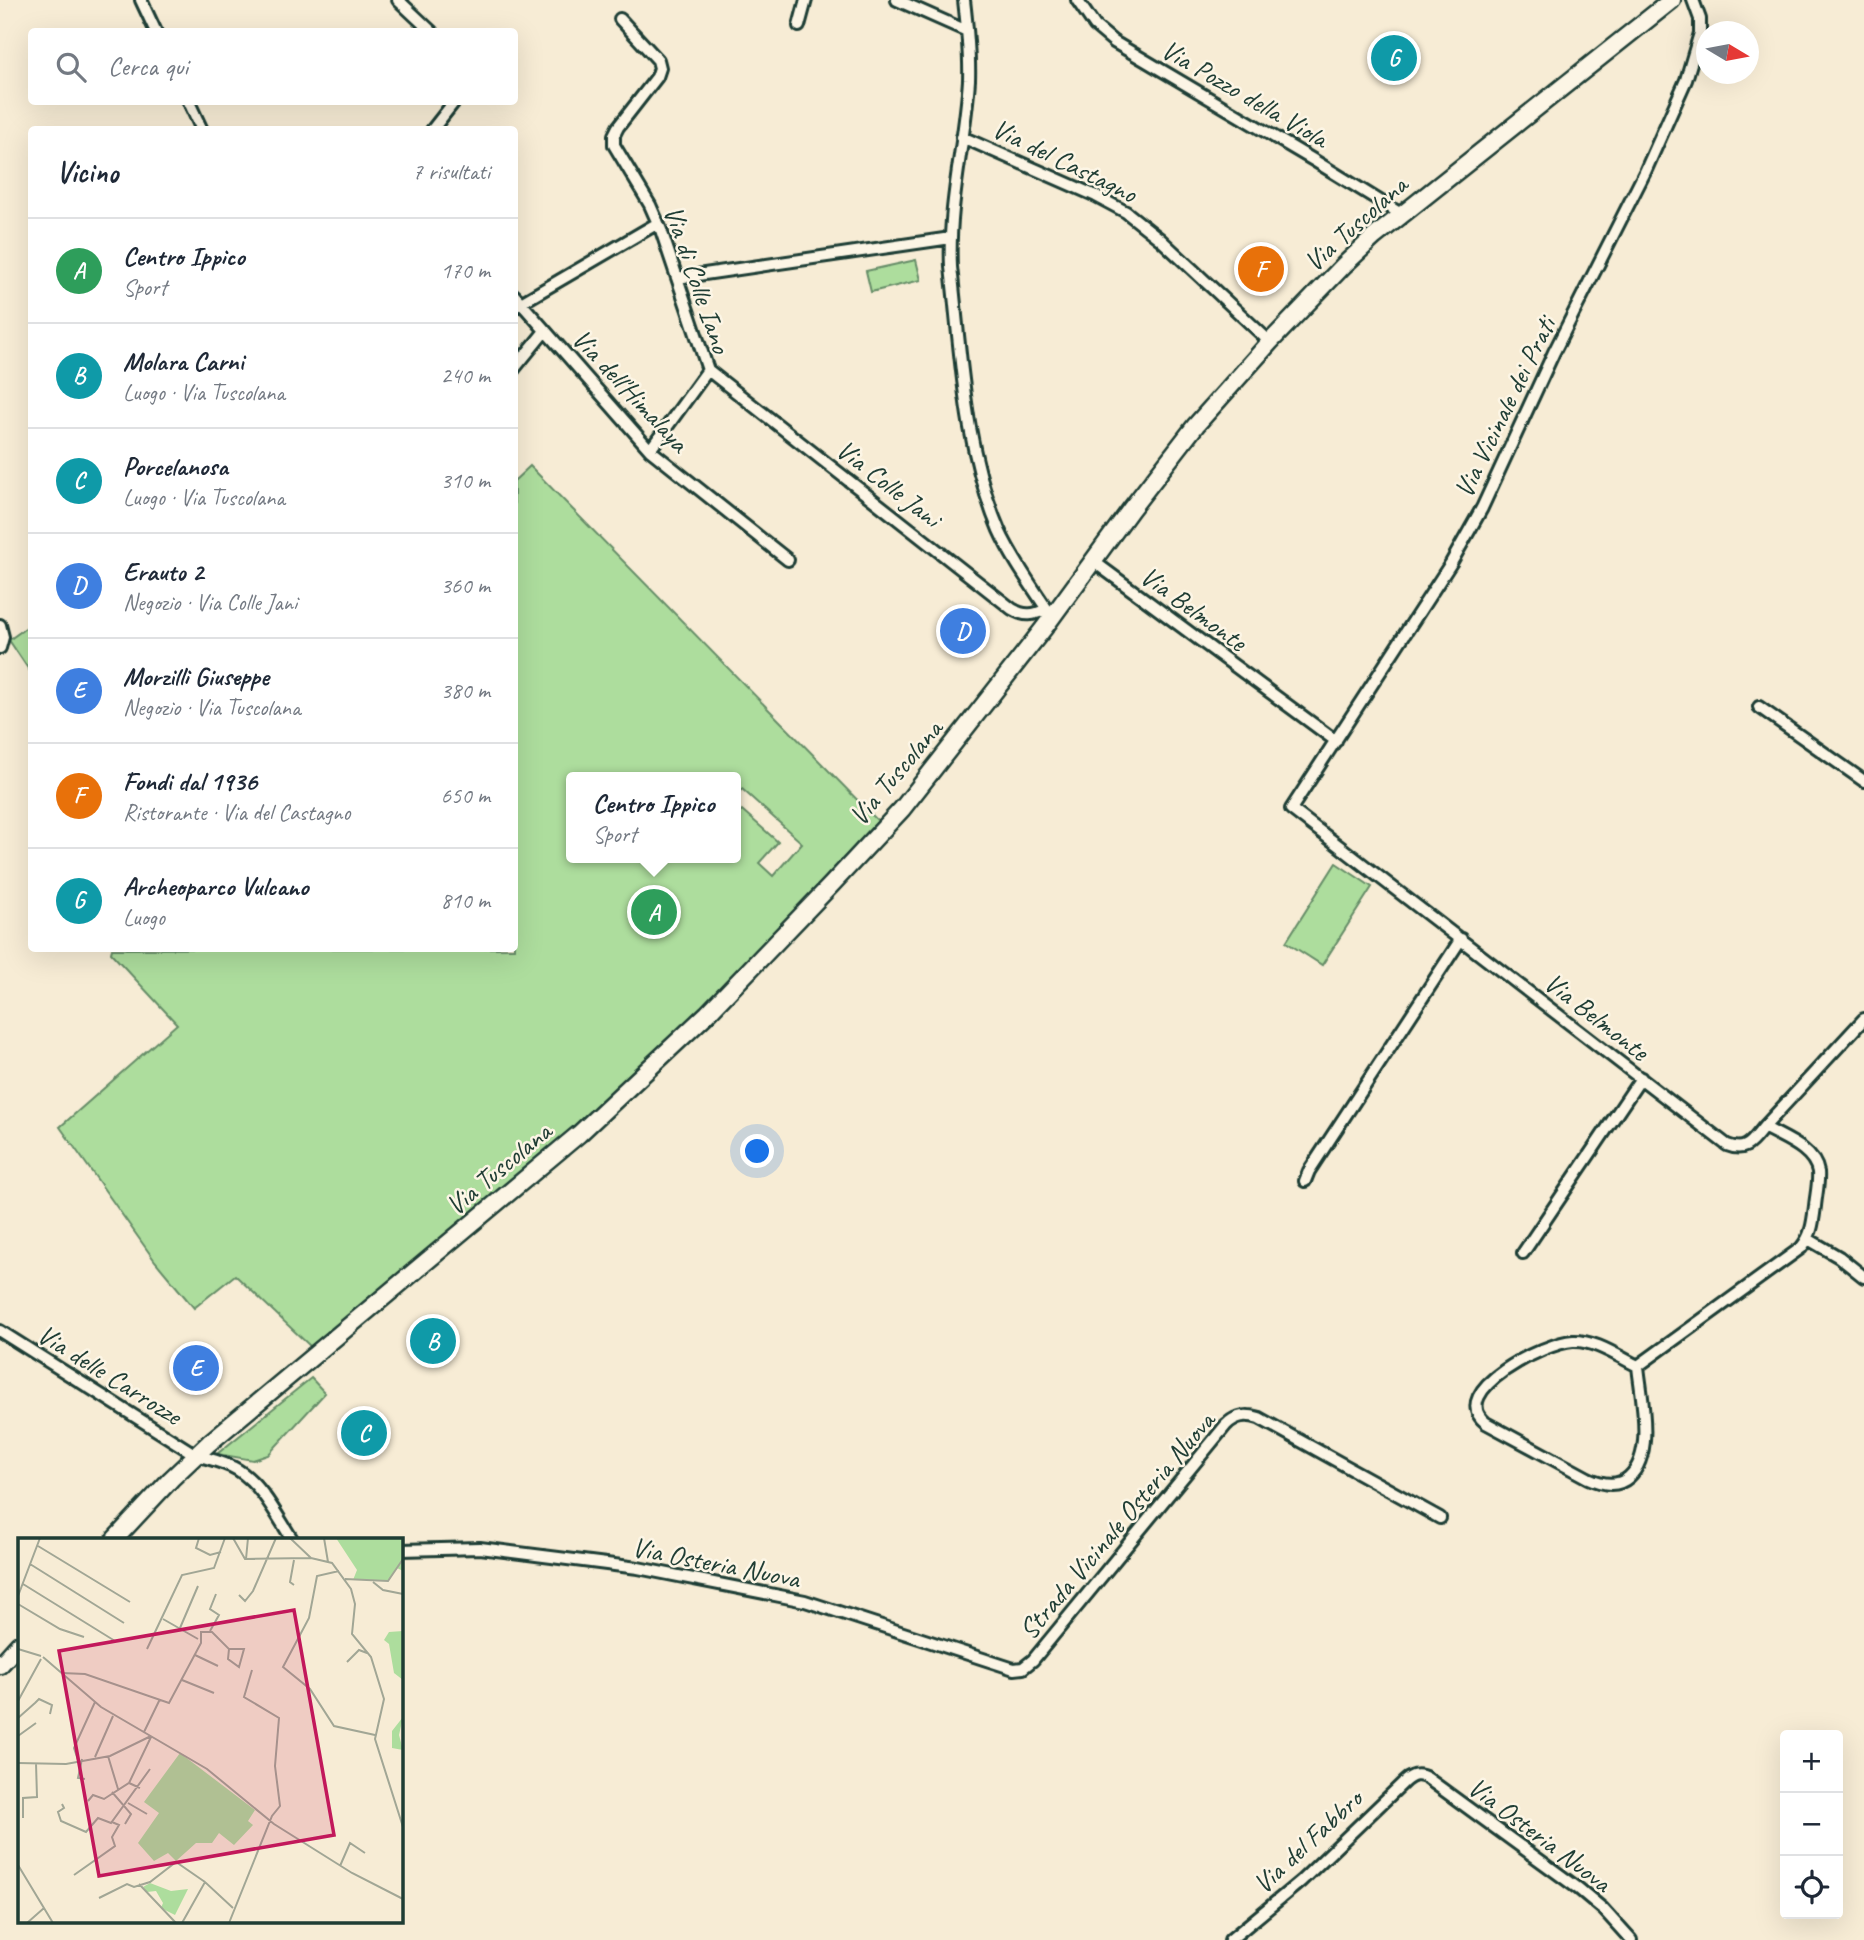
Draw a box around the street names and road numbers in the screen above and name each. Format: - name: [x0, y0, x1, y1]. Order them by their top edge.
- street label: Via Pozzo della Viola: [1155, 32, 1337, 157]
- street label: Via del Castagno: [987, 110, 1145, 211]
- street label: Via Tuscolana: [1296, 166, 1416, 279]
- street label: Via di Colle Iano: [656, 201, 740, 359]
- street label: Via Vicinale dei Prati: [1446, 308, 1565, 503]
- street label: Via dell'Himalaya: [565, 321, 698, 461]
- street label: Via Colle Jani: [829, 432, 951, 537]
- street label: Via Belmonte: [1134, 558, 1255, 660]
- street label: Via Tuscolana: [841, 710, 951, 832]
- street label: Via Belmonte: [1537, 965, 1657, 1069]
- street label: Via Tuscolana: [438, 1112, 560, 1223]
- street label: Via delle Carrozze: [31, 1316, 190, 1434]
- street label: Strada Vicinale Osteria Nuova: [1011, 1402, 1224, 1646]
- street label: Via Osteria Nuova: [629, 1529, 804, 1596]
- street label: Via Osteria Nuova: [1461, 1769, 1620, 1901]
- street label: Via del Fabbro: [1245, 1780, 1372, 1901]

